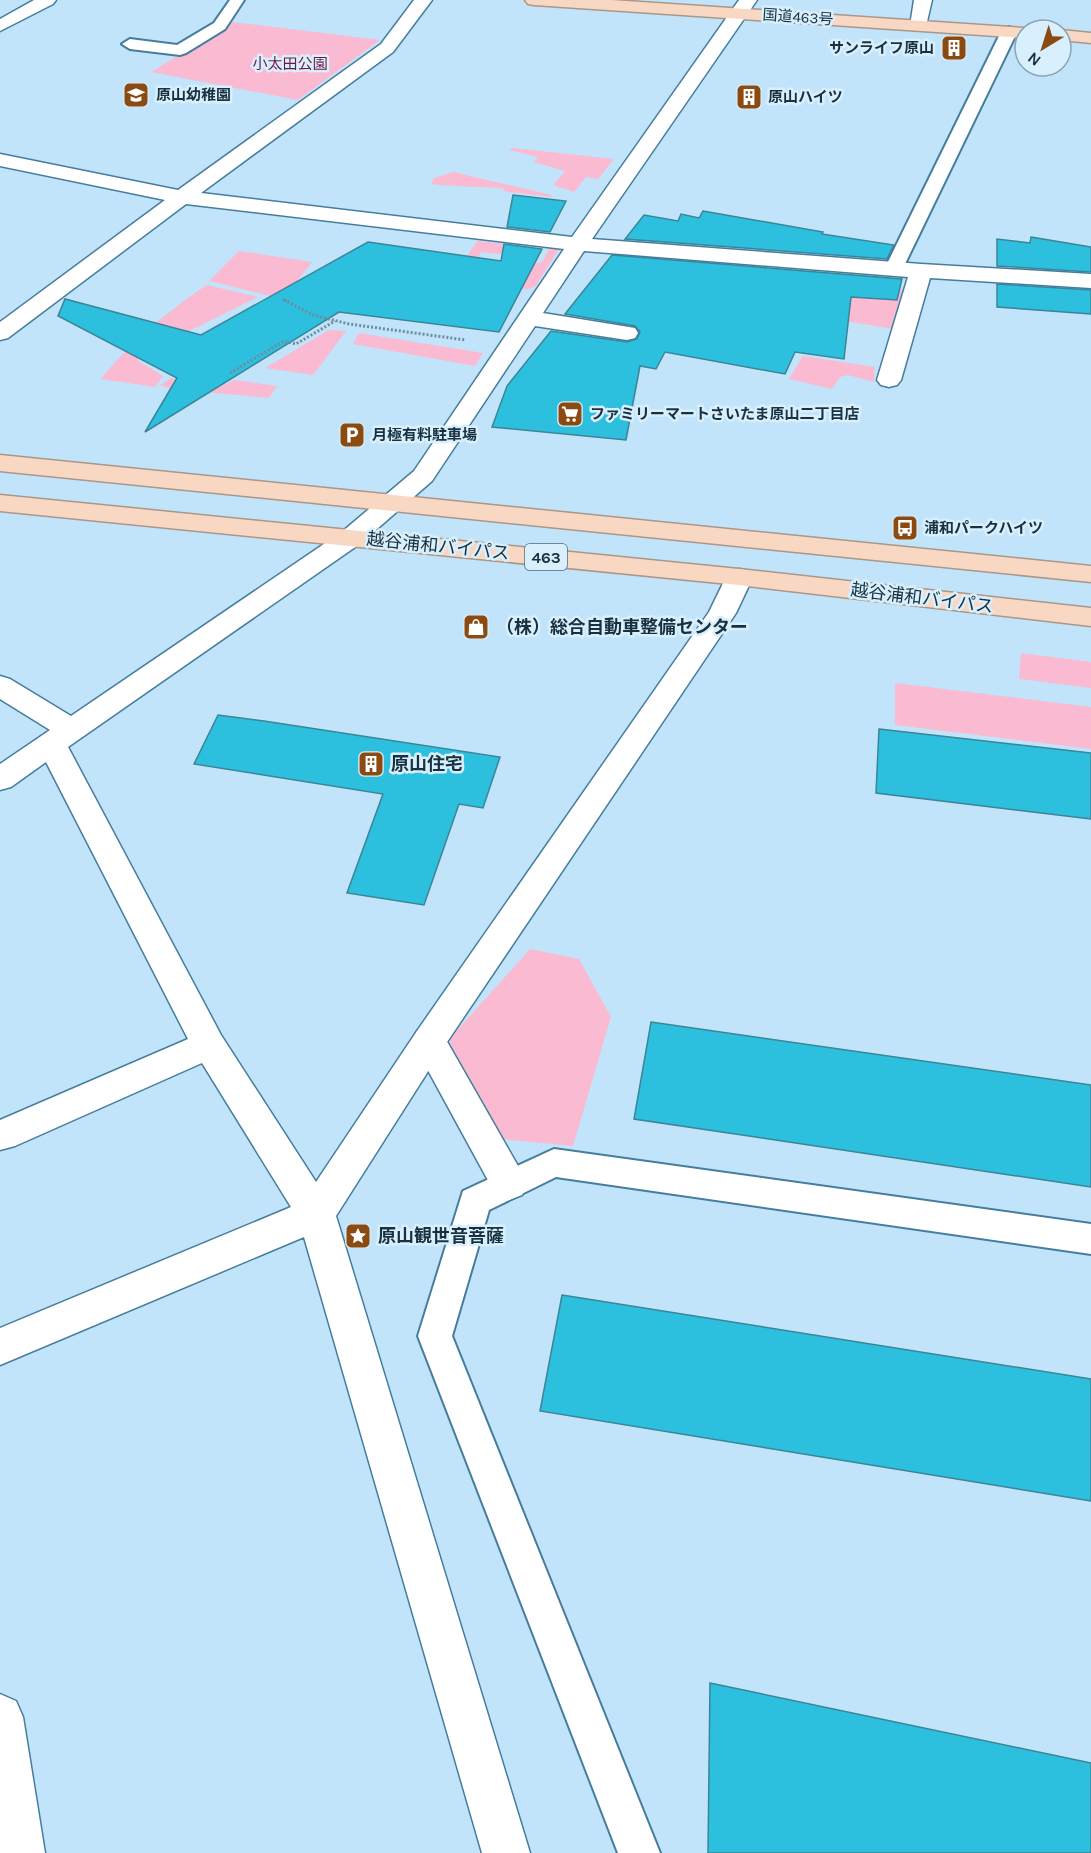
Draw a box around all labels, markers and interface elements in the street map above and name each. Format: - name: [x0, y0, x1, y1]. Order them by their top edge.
- street label: 国道463号: [762, 6, 834, 28]
- north arrow: [1013, 18, 1073, 78]
- building icon: サンライフ原山: [939, 33, 969, 63]
- place label: サンライフ原山: [829, 39, 934, 57]
- text: N: [1024, 48, 1044, 70]
- park label: 小太田公園: [252, 55, 328, 73]
- school or university icon: 原山幼稚園: [121, 80, 151, 110]
- building icon: 原山ハイツ: [734, 82, 764, 112]
- place label: 原山幼稚園: [156, 86, 231, 104]
- place label: 原山ハイツ: [768, 88, 843, 106]
- supermarket icon: ファミリーマートさいたま原山二丁目店: [555, 399, 585, 429]
- place label: ファミリーマートさいたま原山二丁目店: [590, 405, 860, 423]
- parking icon: 月極有料駐車場: [337, 420, 367, 450]
- place label: 月極有料駐車場: [372, 426, 477, 444]
- bus stop icon: 浦和パークハイツ: [890, 513, 920, 543]
- place label: 浦和パークハイツ: [924, 519, 1043, 537]
- street label: 越谷浦和バイパス: [365, 528, 511, 564]
- road number: 463: [525, 544, 567, 570]
- street label: 越谷浦和バイパス: [849, 578, 995, 618]
- shop icon: （株）総合自動車整備センター: [461, 612, 491, 642]
- place label: （株）総合自動車整備センター: [496, 616, 748, 638]
- building icon: 原山住宅: [356, 749, 386, 779]
- place label: 原山住宅: [391, 753, 463, 775]
- place icon: 原山観世音菩薩: [343, 1221, 373, 1251]
- place label: 原山観世音菩薩: [378, 1225, 504, 1247]

